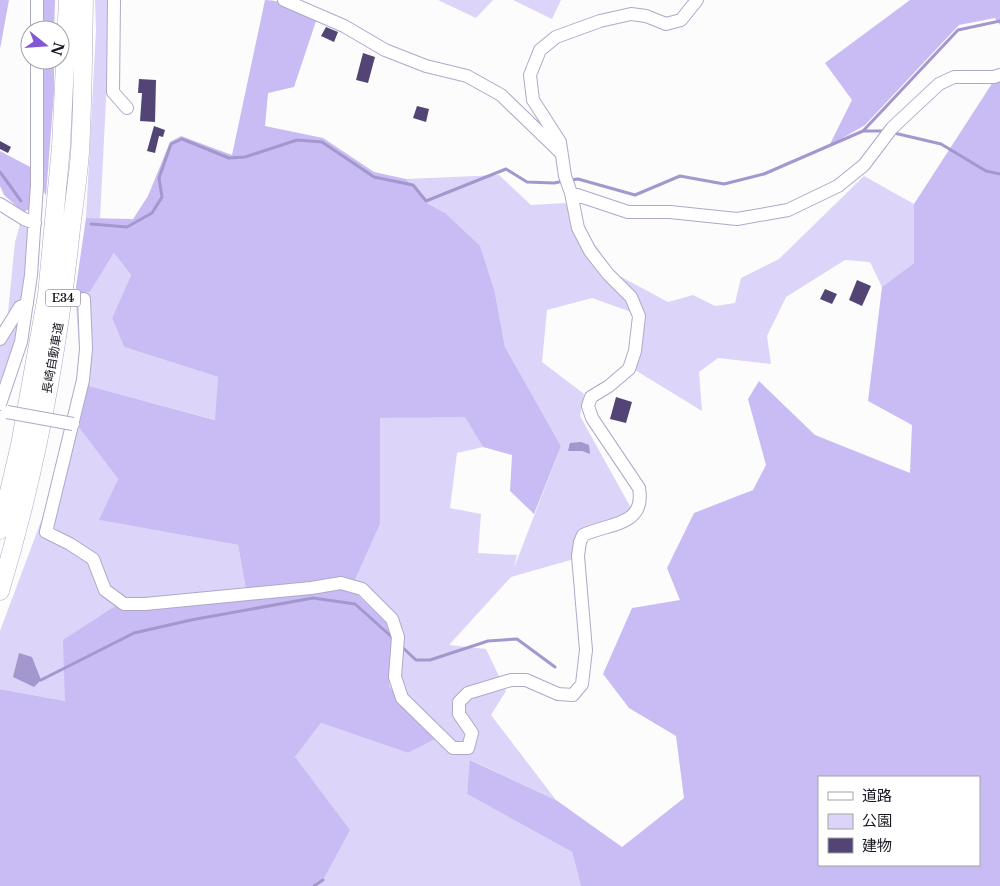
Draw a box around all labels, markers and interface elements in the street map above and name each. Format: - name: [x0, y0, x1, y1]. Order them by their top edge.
- north arrow: [20, 20, 70, 70]
- text: N: [47, 40, 68, 58]
- road number: E34: [46, 290, 80, 306]
- street label: 長崎自動車道: [39, 321, 66, 395]
- legend: [818, 776, 980, 866]
- text: 道路: [862, 786, 892, 805]
- text: 公園: [862, 811, 892, 830]
- text: 建物: [862, 836, 892, 855]

